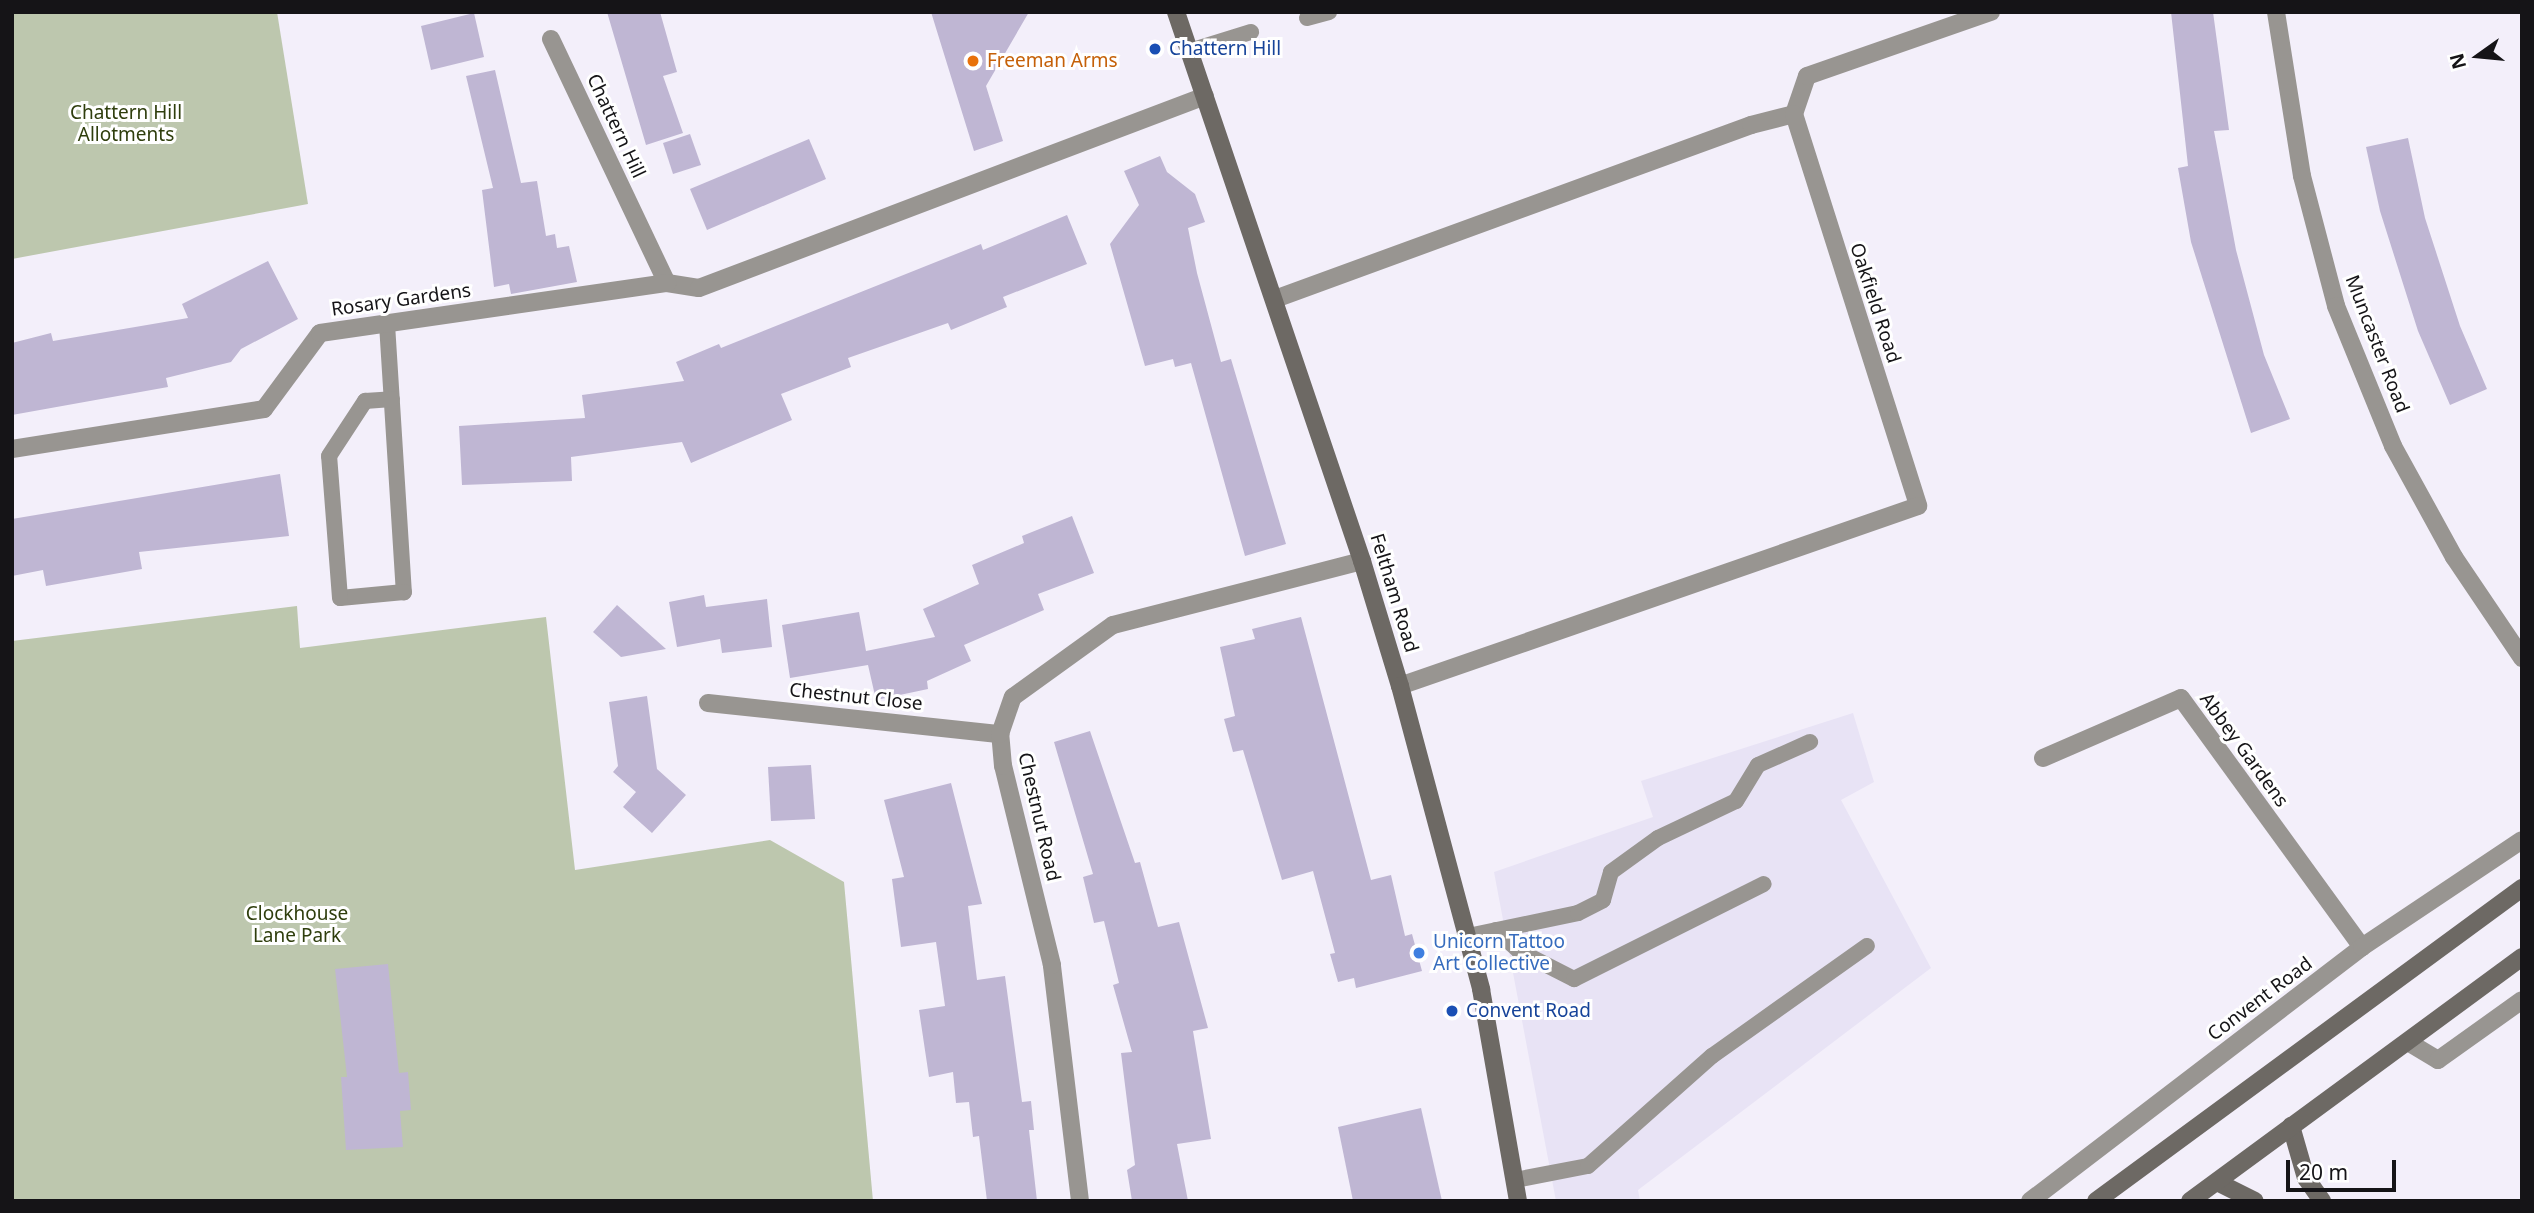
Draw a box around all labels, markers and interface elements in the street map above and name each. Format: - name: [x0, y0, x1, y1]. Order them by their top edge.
- north arrow: [2443, 21, 2513, 91]
- place label: Chattern Hill: [1169, 38, 1281, 60]
- marker: Chattern Hill: [1147, 41, 1163, 57]
- place label: Freeman Arms: [987, 50, 1118, 72]
- text: N: [2443, 51, 2472, 72]
- marker: Freeman Arms: [965, 53, 981, 69]
- street label: Chattern Hill: [582, 70, 650, 182]
- park label: Chattern Hill Allotments: [70, 102, 182, 146]
- street label: Oakfield Road: [1845, 240, 1905, 366]
- street label: Muncaster Road: [2340, 272, 2414, 416]
- street label: Rosary Gardens: [330, 279, 472, 321]
- street label: Feltham Road: [1365, 531, 1423, 655]
- street label: Chestnut Close: [788, 679, 924, 715]
- street label: Abbey Gardens: [2195, 688, 2293, 812]
- street label: Chestnut Road: [1013, 750, 1065, 884]
- park label: Clockhouse Lane Park: [246, 903, 348, 947]
- place label: Unicorn Tattoo Art Collective: [1433, 931, 1565, 975]
- marker: Unicorn Tattoo Art Collective: [1411, 945, 1427, 961]
- street label: Convent Road: [2203, 952, 2317, 1046]
- place label: Convent Road: [1466, 1000, 1591, 1022]
- marker: Convent Road: [1444, 1003, 1460, 1019]
- scale bar: [2289, 1146, 2399, 1190]
- text: 20 m: [2299, 1158, 2348, 1186]

